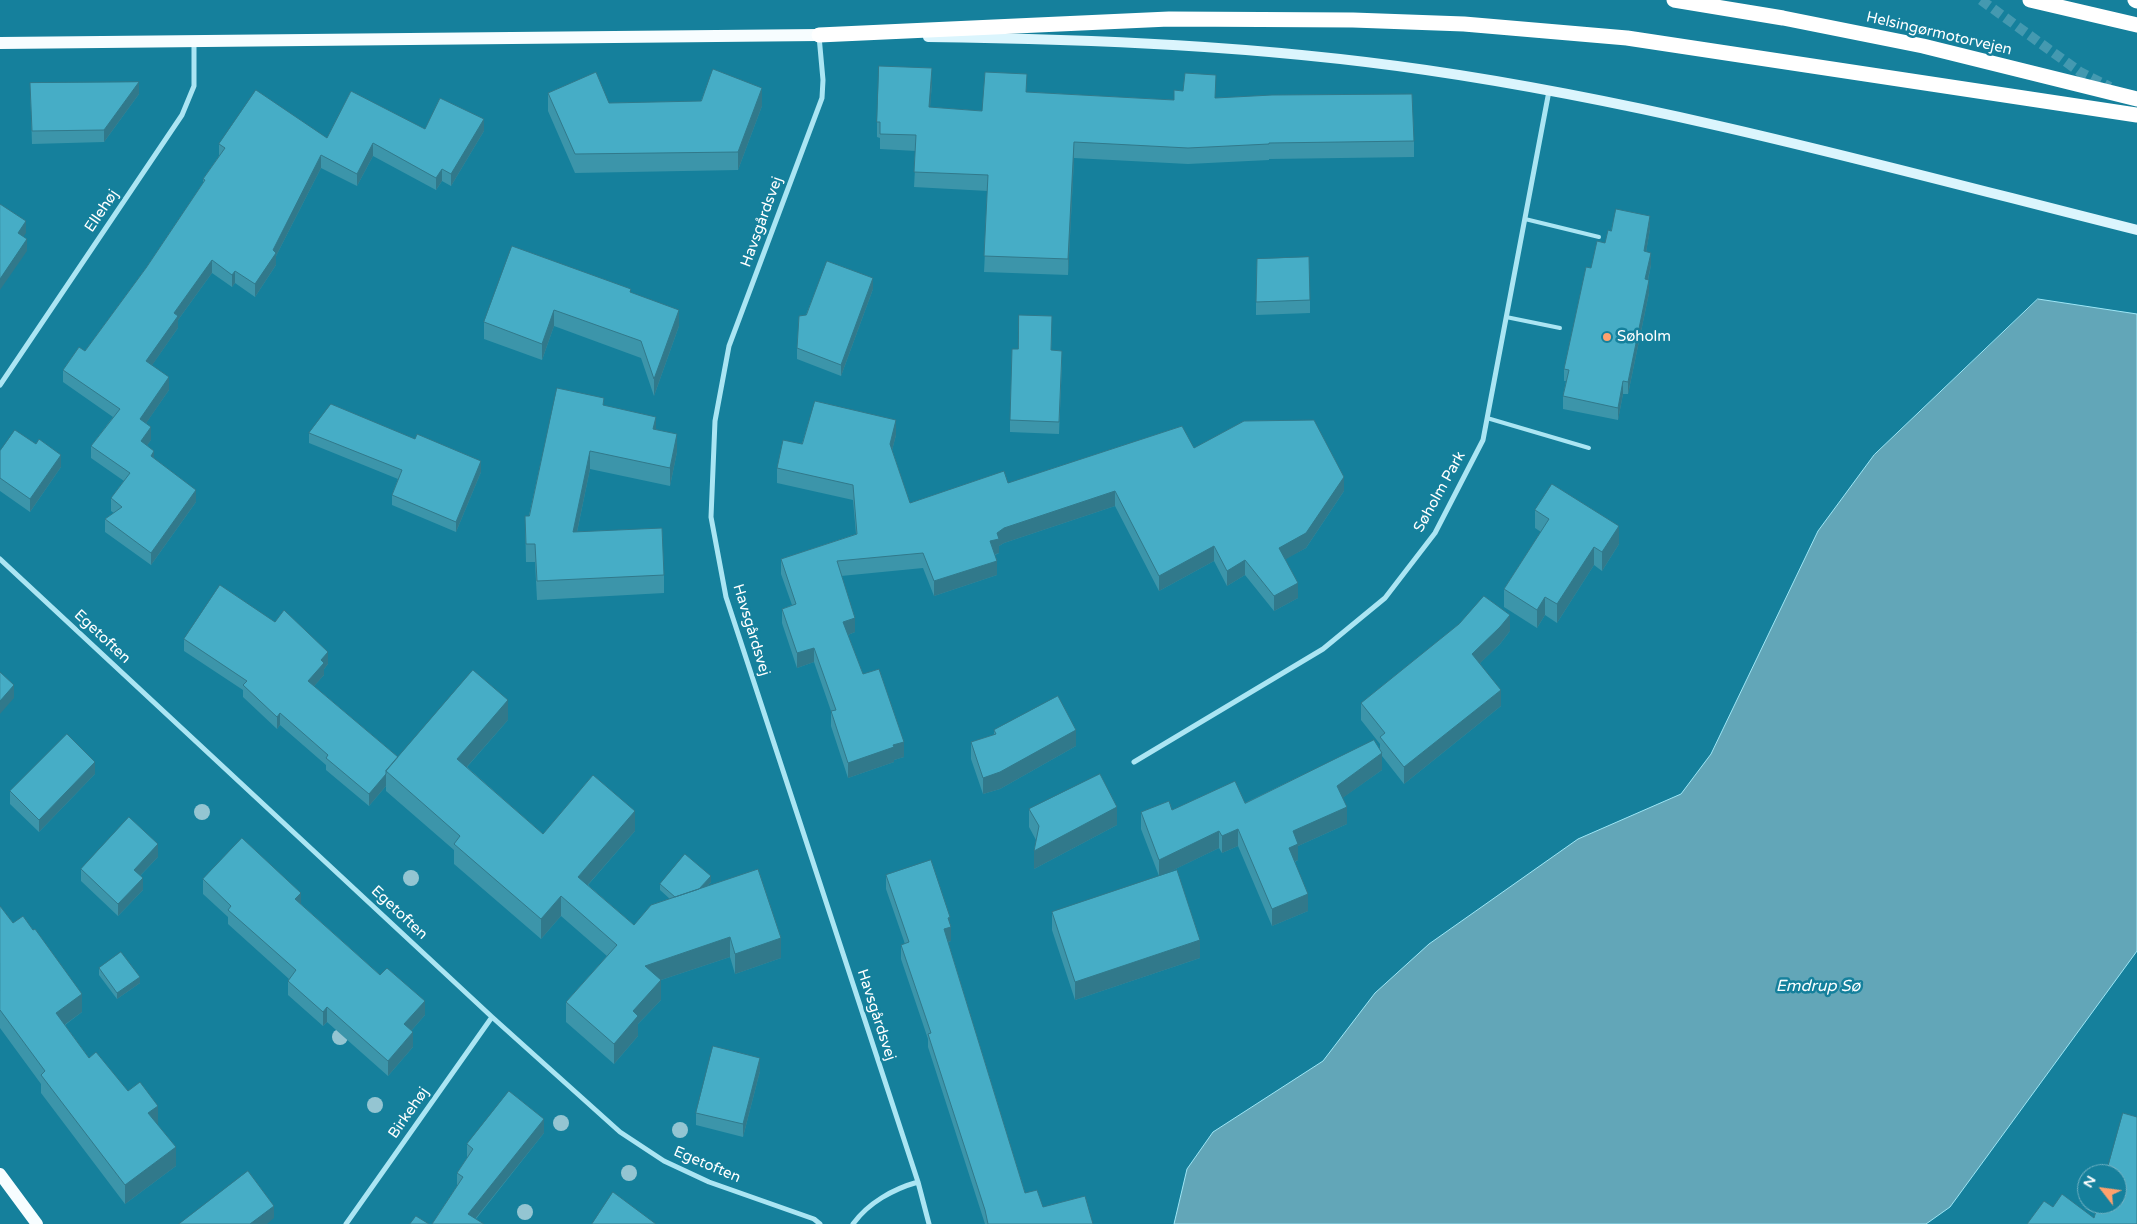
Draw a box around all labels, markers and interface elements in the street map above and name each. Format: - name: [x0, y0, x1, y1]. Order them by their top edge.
- street label: Helsingørmotorvejen: [1864, 8, 2014, 60]
- street label: Havsgårdsvej: [737, 174, 787, 270]
- street label: Ellehøj: [81, 186, 123, 236]
- place label: Søholm: [1617, 328, 1671, 346]
- marker: Søholm: [1601, 331, 1613, 343]
- street label: Søholm Park: [1410, 448, 1470, 536]
- street label: Havsgårdsvej: [729, 582, 773, 678]
- street label: Egetoften: [70, 606, 134, 668]
- street label: Egetoften: [367, 882, 431, 944]
- street label: Havsgårdsvej: [853, 967, 899, 1063]
- water label: Emdrup Sø: [1776, 977, 1860, 997]
- street label: Birkehøj: [385, 1084, 433, 1142]
- street label: Egetoften: [671, 1143, 743, 1187]
- north arrow: [2077, 1164, 2127, 1214]
- text: N: [2079, 1173, 2100, 1191]

